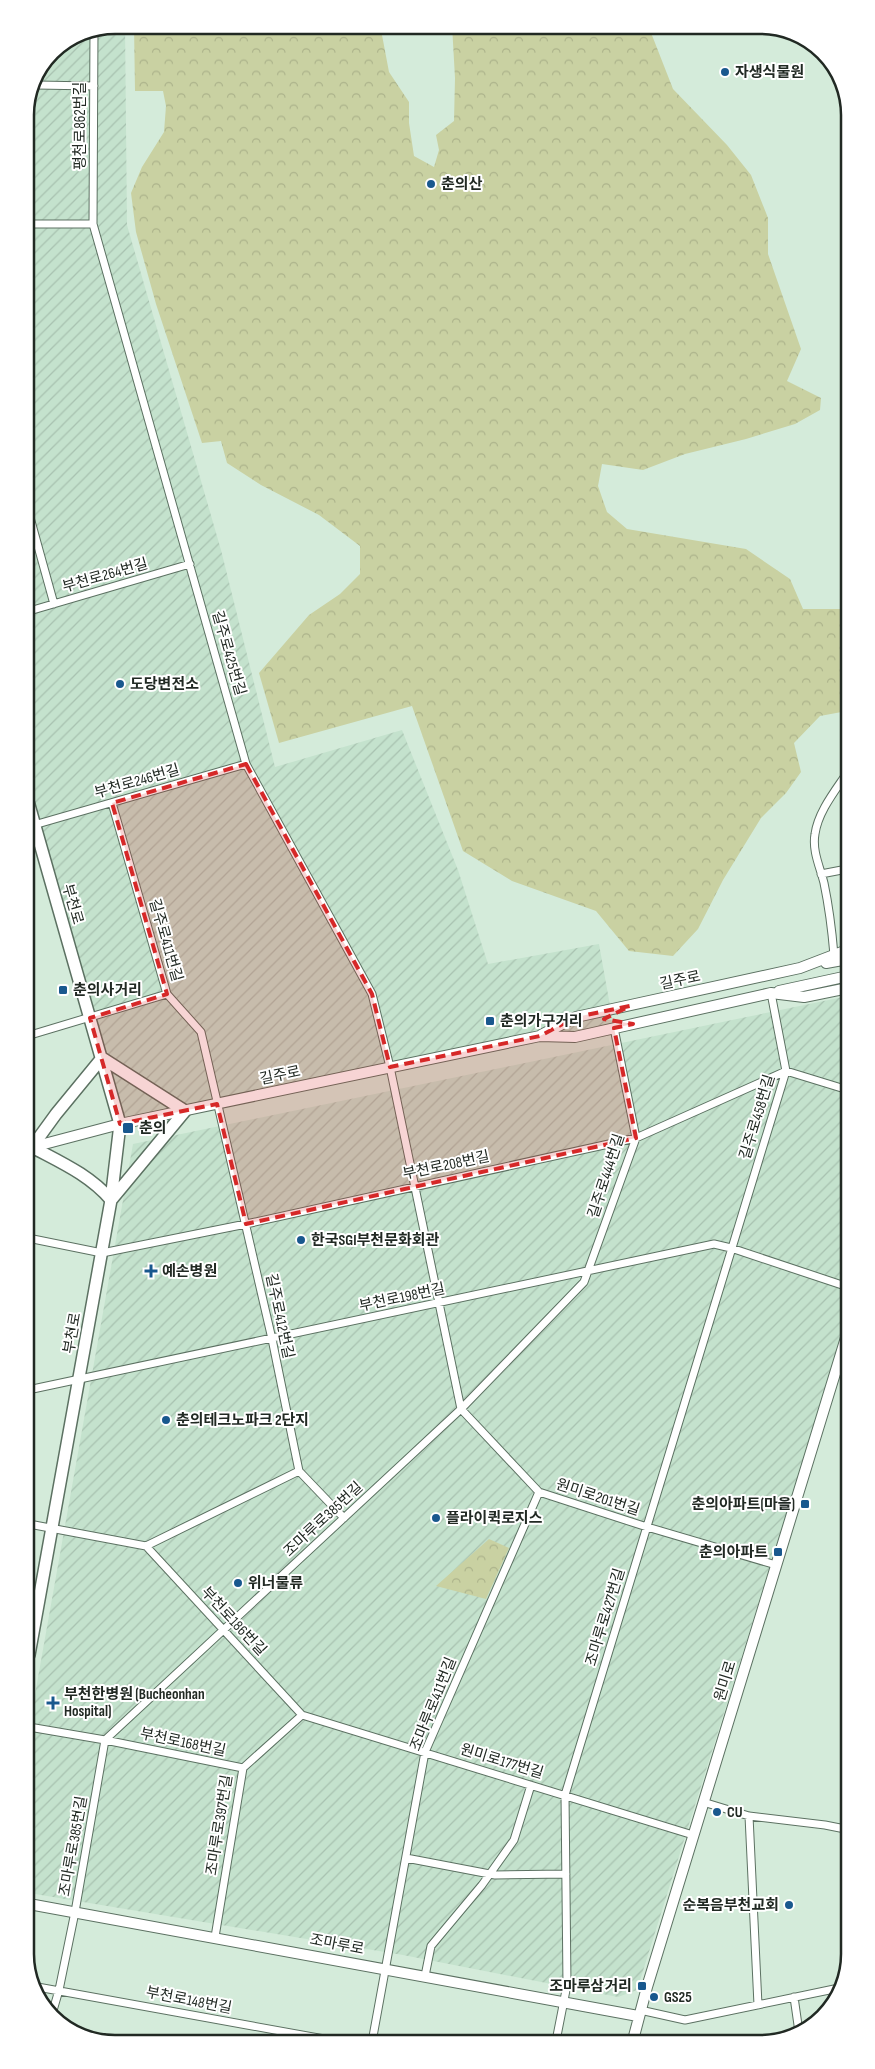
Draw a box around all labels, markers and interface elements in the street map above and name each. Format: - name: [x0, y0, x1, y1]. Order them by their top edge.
- place label: 자생식물원: [735, 63, 804, 82]
- marker: 자생식물원: [719, 66, 731, 78]
- street label: 평천로862번길: [71, 82, 90, 170]
- place label: 춘의산: [441, 175, 483, 194]
- marker: 춘의산: [425, 178, 437, 190]
- street label: 부천로264번길: [60, 554, 150, 597]
- street label: 길주로425번길: [207, 608, 250, 698]
- place label: 도당변전소: [130, 675, 199, 694]
- marker: 도당변전소: [114, 678, 126, 690]
- street label: 부천로246번길: [92, 760, 182, 803]
- street label: 부천로: [58, 882, 87, 927]
- street label: 길주로411번길: [145, 896, 186, 984]
- street label: 길주로: [658, 967, 702, 994]
- place label: 춘의사거리: [73, 981, 142, 1000]
- marker: 춘의사거리: [57, 984, 69, 996]
- place label: 춘의가구거리: [500, 1012, 583, 1031]
- marker: 춘의가구거리: [484, 1015, 496, 1027]
- street label: 길주로: [258, 1062, 302, 1089]
- street label: 길주로458번길: [736, 1072, 779, 1162]
- place label: 춘의: [139, 1119, 167, 1138]
- marker: 춘의: [121, 1121, 135, 1135]
- street label: 길주로444번길: [584, 1131, 629, 1221]
- street label: 부천로208번길: [401, 1147, 491, 1184]
- place label: 한국SGI부천문화회관: [311, 1231, 440, 1250]
- marker: 한국SGI부천문화회관: [295, 1234, 307, 1246]
- place label: 예손병원: [162, 1262, 217, 1281]
- marker: 예손병원: [144, 1264, 158, 1278]
- street label: 길주로412번길: [261, 1272, 298, 1361]
- street label: 부천로198번길: [357, 1279, 447, 1316]
- street label: 부천로: [60, 1311, 85, 1355]
- place label: 춘의테크노파크 2단지: [176, 1411, 309, 1430]
- marker: 춘의테크노파크 2단지: [160, 1414, 172, 1426]
- street label: 원미로201번길: [553, 1475, 642, 1520]
- street label: 조마루로385번길: [280, 1478, 367, 1561]
- place label: 춘의아파트(마을): [691, 1495, 795, 1514]
- marker: 춘의아파트(마을): [799, 1498, 811, 1510]
- place label: 플라이퀵로지스: [446, 1509, 543, 1528]
- marker: 플라이퀵로지스: [430, 1512, 442, 1524]
- place label: 춘의아파트: [699, 1543, 768, 1562]
- marker: 춘의아파트: [772, 1546, 784, 1558]
- street label: 조마루로427번길: [582, 1566, 629, 1668]
- place label: 위너물류: [248, 1574, 303, 1593]
- marker: 위너물류: [232, 1577, 244, 1589]
- street label: 부천로186번길: [197, 1583, 270, 1660]
- street label: 조마루로411번길: [406, 1654, 461, 1754]
- street label: 원미로: [710, 1659, 741, 1704]
- place label: 부천한병원 (Bucheonhan Hospital): [64, 1685, 205, 1721]
- marker: 부천한병원 (Bucheonhan Hospital): [46, 1696, 60, 1710]
- street label: 부천로168번길: [138, 1724, 228, 1761]
- street label: 원미로177번길: [458, 1740, 546, 1783]
- street label: 조마루로397번길: [202, 1773, 237, 1877]
- street label: 조마루로385번길: [55, 1794, 92, 1898]
- place label: CU: [727, 1803, 743, 1822]
- marker: CU: [711, 1806, 723, 1818]
- place label: 순복음부천교회: [682, 1896, 779, 1915]
- marker: 순복음부천교회: [783, 1899, 795, 1911]
- street label: 조마루로: [308, 1930, 366, 1959]
- place label: 조마루삼거리: [549, 1977, 632, 1996]
- marker: 조마루삼거리: [636, 1980, 648, 1992]
- street label: 부천로148번길: [144, 1983, 233, 2018]
- place label: GS25: [664, 1988, 692, 2007]
- marker: GS25: [648, 1991, 660, 2003]

